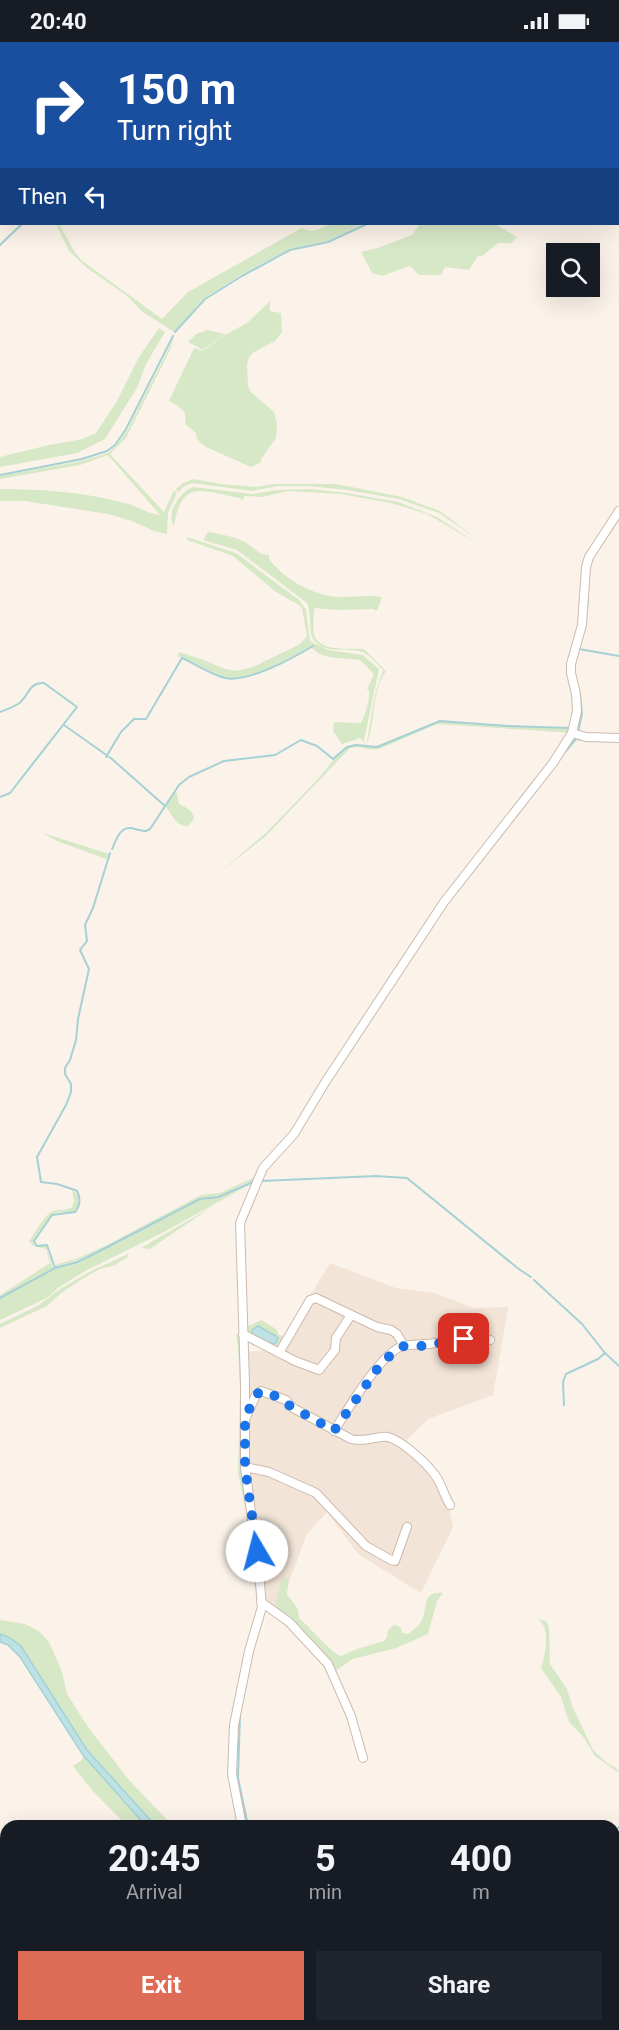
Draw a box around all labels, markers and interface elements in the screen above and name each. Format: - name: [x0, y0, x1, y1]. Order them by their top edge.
- text: 20:40: [30, 9, 87, 34]
- text: 150 m: [117, 65, 236, 114]
- icon: right: [18, 66, 96, 144]
- text: Turn right: [117, 115, 232, 147]
- icon: left: [79, 180, 112, 213]
- text: Then: [18, 184, 67, 209]
- map controls: [546, 243, 600, 297]
- button: search: [546, 243, 600, 297]
- pin: [438, 1313, 489, 1364]
- icon: arrive: [447, 1322, 480, 1355]
- position arrow: [225, 1519, 289, 1583]
- text: 20:45: [108, 1838, 201, 1880]
- text: 5: [315, 1838, 336, 1880]
- text: 400: [450, 1838, 512, 1880]
- text: Arrival: [126, 1880, 183, 1904]
- text: min: [309, 1880, 342, 1904]
- text: m: [472, 1880, 490, 1904]
- button: Exit: [18, 1951, 304, 2020]
- button: Share: [316, 1951, 602, 2020]

